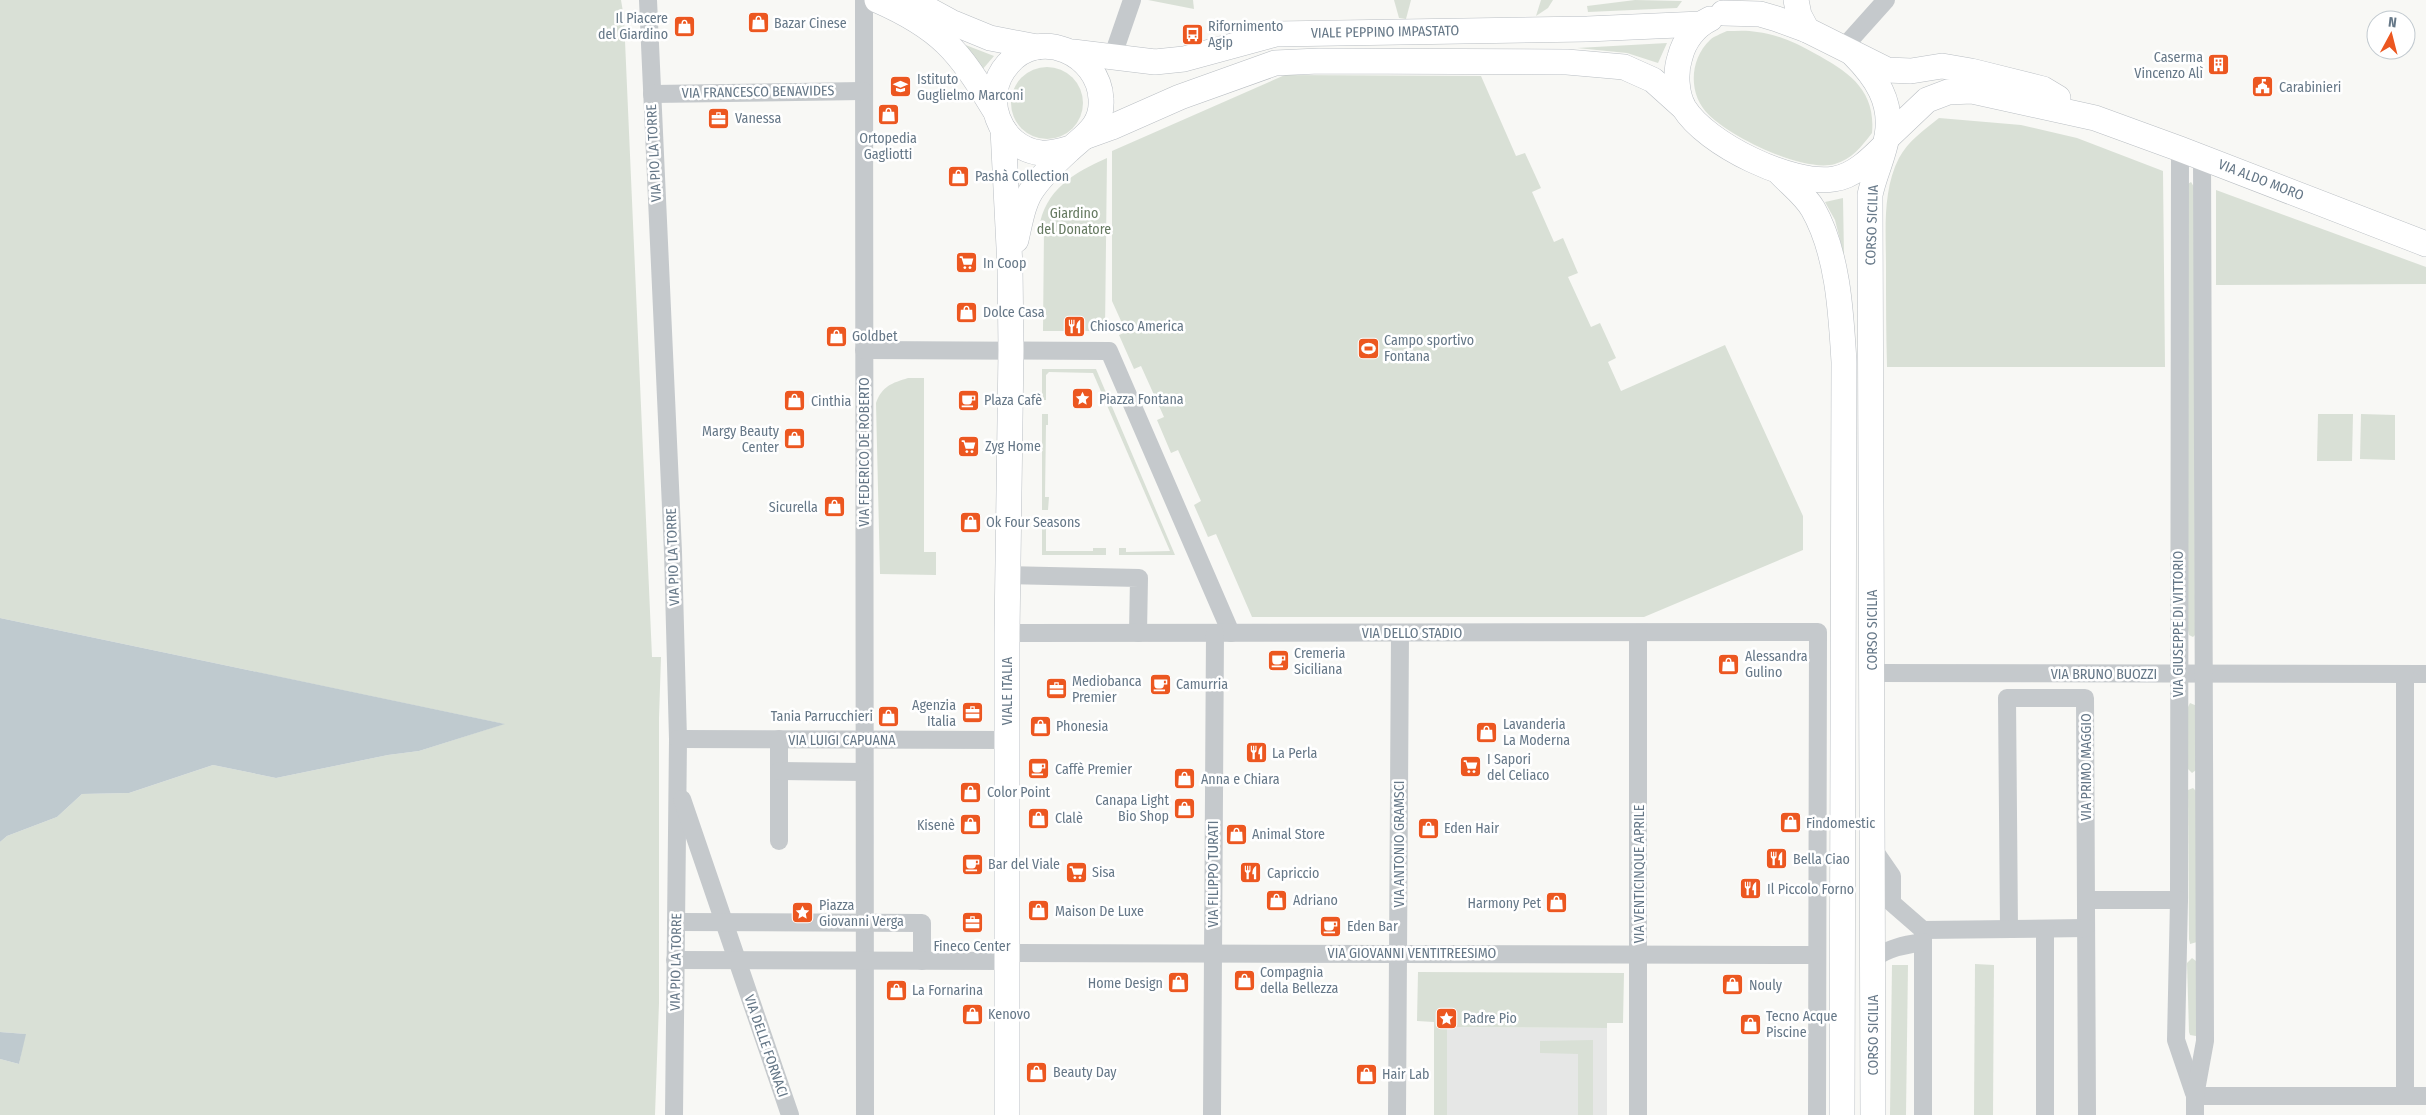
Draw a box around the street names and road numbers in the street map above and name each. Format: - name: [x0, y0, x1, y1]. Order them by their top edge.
- street label: VIALE PEPPINO IMPASTATO: [1311, 22, 1460, 42]
- street label: VIA FRANCESCO BENAVIDES: [682, 82, 835, 102]
- street label: VIA PIO LA TORRE: [643, 103, 665, 202]
- street label: VIA ALDO MORO: [2216, 156, 2306, 204]
- street label: CORSO SICILIA: [1862, 184, 1882, 266]
- street label: VIA FEDERICO DE ROBERTO: [856, 377, 873, 527]
- street label: VIA PIO LA TORRE: [663, 507, 683, 606]
- street label: VIA GIUSEPPE DI VITTORIO: [2170, 551, 2187, 697]
- street label: CORSO SICILIA: [1864, 589, 1881, 670]
- street label: VIA DELLO STADIO: [1362, 625, 1462, 642]
- street label: VIALE ITALIA: [999, 656, 1016, 725]
- street label: VIA BRUNO BUOZZI: [2051, 666, 2157, 683]
- street label: VIA PRIMO MAGGIO: [2078, 713, 2095, 821]
- street label: VIA LUIGI CAPUANA: [788, 732, 896, 749]
- street label: VIA ANTONIO GRAMSCI: [1391, 781, 1408, 907]
- street label: VIA VENTICINQUE APRILE: [1631, 804, 1648, 943]
- street label: VIA FILIPPO TURATI: [1205, 820, 1222, 928]
- street label: VIA PIO LA TORRE: [667, 912, 685, 1011]
- street label: VIA GIOVANNI VENTITREESIMO: [1328, 945, 1497, 962]
- street label: VIA DELLE FORNACI: [741, 993, 791, 1099]
- street label: CORSO SICILIA: [1865, 994, 1882, 1075]

